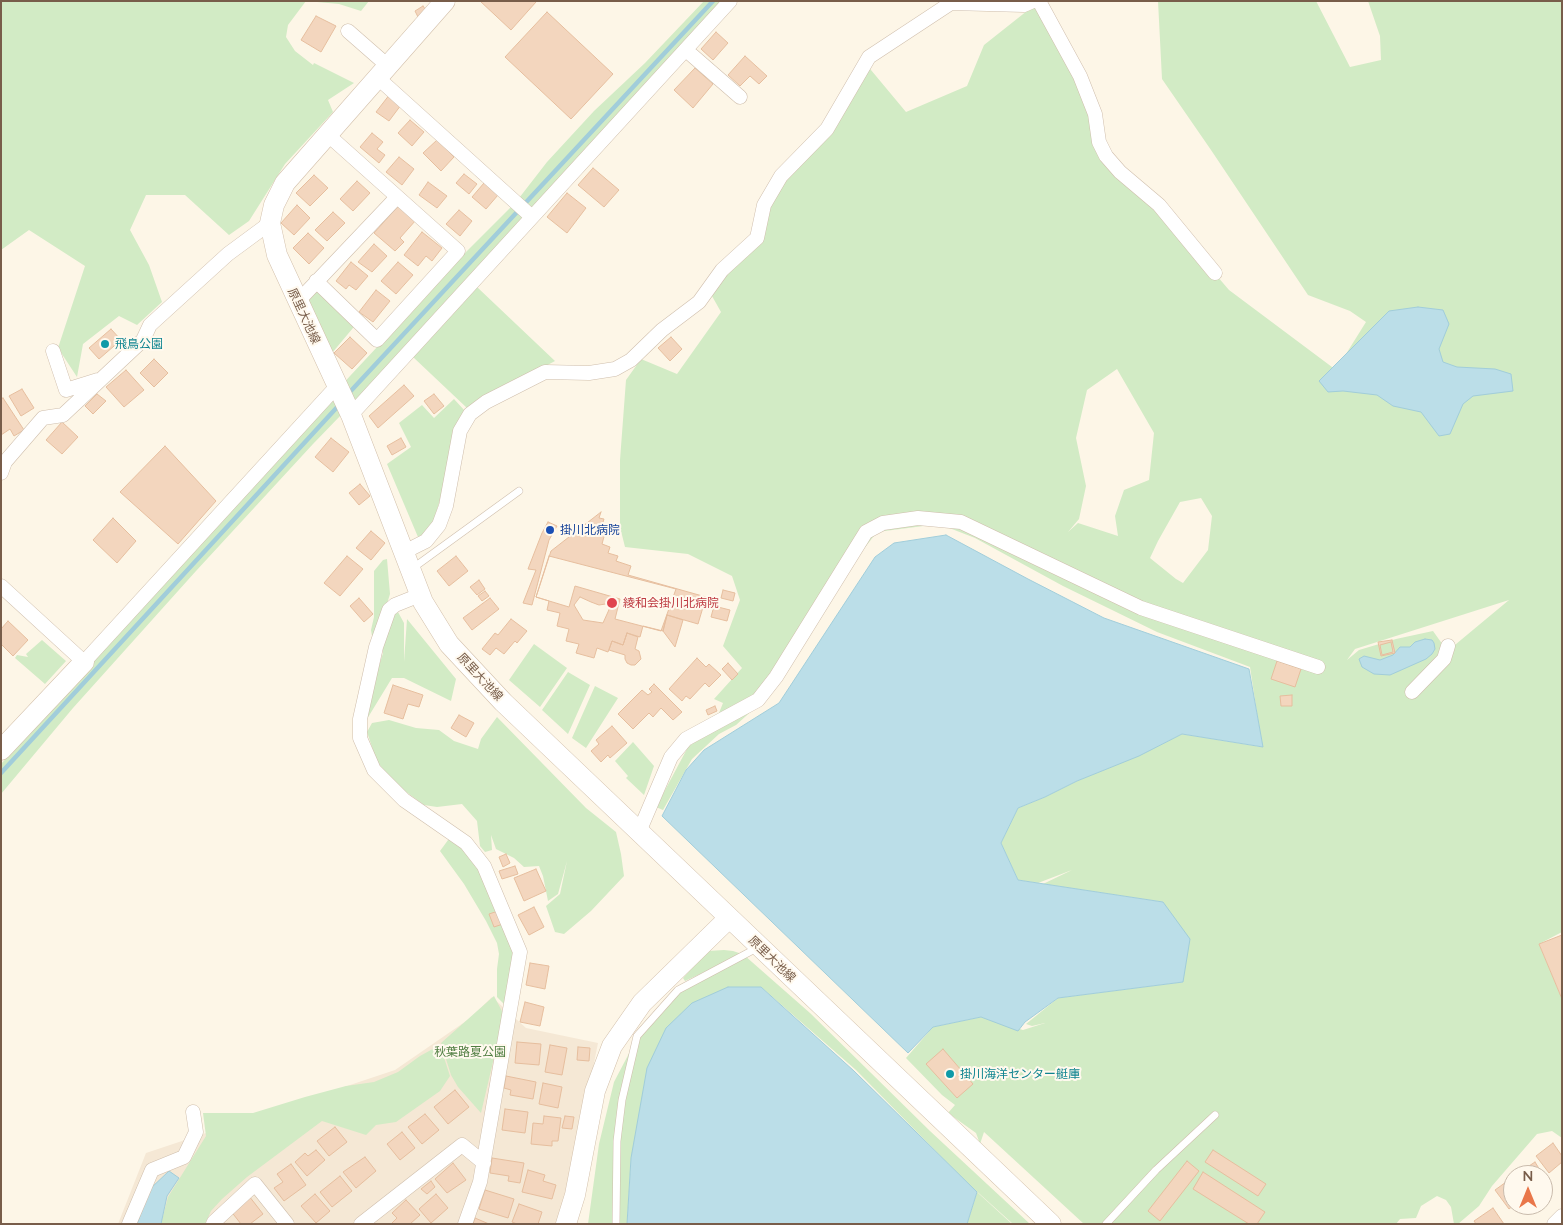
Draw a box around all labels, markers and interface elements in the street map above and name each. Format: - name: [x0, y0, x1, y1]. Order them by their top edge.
- street label: 原里大池線: [285, 286, 323, 346]
- place label: 飛鳥公園: [115, 337, 163, 351]
- marker: 飛鳥公園: [99, 338, 111, 350]
- place label: 掛川北病院: [560, 523, 620, 537]
- marker: 掛川北病院: [544, 524, 556, 536]
- marker: 綾和会掛川北病院: [605, 596, 619, 610]
- place label: 綾和会掛川北病院: [623, 596, 719, 610]
- street label: 原里大池線: [454, 650, 506, 704]
- street label: 原里大池線: [745, 933, 799, 985]
- park label: 秋葉路夏公園: [434, 1045, 506, 1059]
- place label: 掛川海洋センター艇庫: [960, 1067, 1080, 1081]
- marker: 掛川海洋センター艇庫: [944, 1068, 956, 1080]
- north arrow: [1503, 1165, 1553, 1215]
- text: N: [1523, 1167, 1533, 1184]

